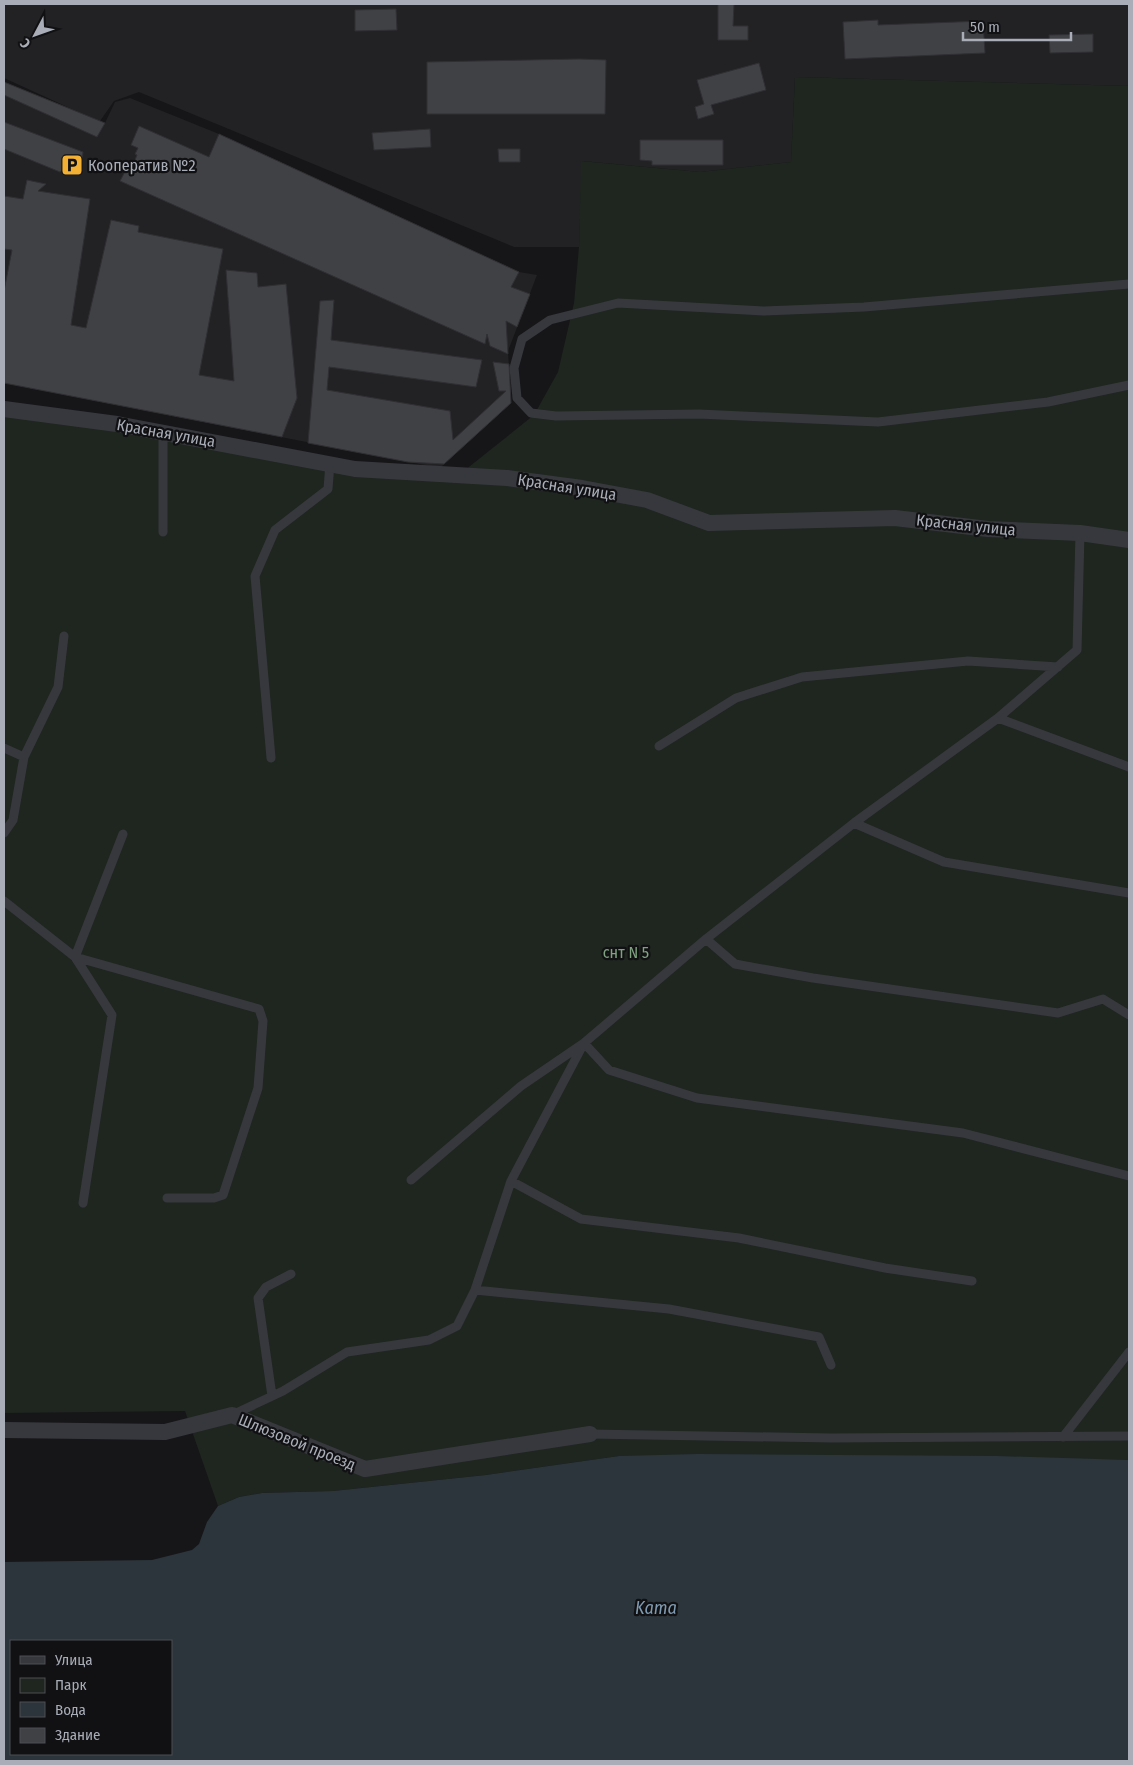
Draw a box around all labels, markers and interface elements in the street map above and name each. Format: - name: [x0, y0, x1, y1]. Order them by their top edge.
- north arrow: [10, 10, 60, 60]
- scale bar: [963, 10, 1070, 42]
- text: 50 m: [970, 18, 1000, 36]
- text: С: [16, 34, 34, 52]
- parking icon: Кооператив №2: [60, 153, 84, 177]
- place label: Кооператив №2: [88, 156, 195, 175]
- street label: Красная улица: [115, 415, 217, 451]
- street label: Красная улица: [516, 470, 618, 504]
- street label: Красная улица: [915, 510, 1017, 540]
- park label: снт N 5: [603, 943, 649, 962]
- street label: Шлюзовой проезд: [236, 1410, 358, 1474]
- water label: Kama: [635, 1597, 677, 1619]
- legend: [10, 1640, 172, 1755]
- text: Улица: [54, 1651, 93, 1669]
- text: Парк: [55, 1676, 86, 1694]
- text: Вода: [55, 1701, 86, 1719]
- text: Здание: [55, 1726, 101, 1744]

